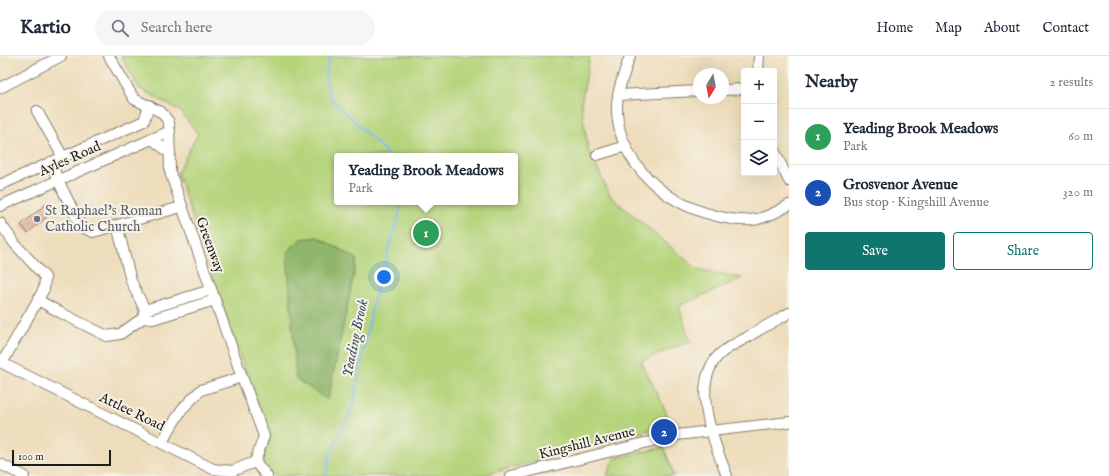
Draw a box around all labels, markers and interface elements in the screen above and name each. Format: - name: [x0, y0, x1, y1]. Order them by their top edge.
- search box: [95, 10, 375, 46]
- text: Kartio: [20, 16, 71, 40]
- icon: search: [109, 17, 131, 39]
- text: Search here: [141, 18, 212, 37]
- text: Home: [877, 19, 913, 37]
- text: Map: [935, 19, 962, 37]
- text: About: [984, 19, 1020, 37]
- text: Contact: [1042, 19, 1089, 37]
- north arrow: [693, 68, 729, 104]
- map controls: [741, 68, 777, 176]
- button: +: [741, 68, 777, 104]
- text: Nearby: [805, 72, 858, 93]
- text: 2 results: [1049, 74, 1093, 91]
- button: −: [741, 104, 777, 140]
- text: Yeading Brook Meadows: [843, 119, 998, 138]
- text: 1: [816, 128, 820, 145]
- text: 60 m: [1068, 128, 1093, 145]
- street label: Ayles Road: [35, 137, 104, 181]
- text: Park: [843, 138, 868, 155]
- button: layers: [741, 140, 777, 176]
- popup: [334, 153, 518, 205]
- text: Yeading Brook Meadows: [348, 161, 504, 180]
- text: Grosvenor Avenue: [843, 175, 958, 194]
- text: Park: [348, 180, 373, 197]
- text: 2: [815, 184, 821, 201]
- text: 320 m: [1063, 184, 1093, 201]
- text: Bus stop · Kingshill Avenue: [843, 194, 989, 211]
- place label: St Raphael's Roman Catholic Church: [45, 202, 163, 236]
- marker: St Raphael's Roman Catholic Church: [32, 214, 42, 224]
- street label: Greenway: [192, 214, 228, 276]
- pin: 1: [413, 218, 439, 248]
- button: Save: [805, 232, 945, 270]
- button: Share: [953, 232, 1093, 270]
- your location: [374, 267, 394, 287]
- water label: Yeading Brook: [338, 297, 373, 379]
- street label: Attlee Road: [96, 388, 168, 436]
- pin: 2: [651, 417, 677, 447]
- street label: Kingshill Avenue: [537, 422, 638, 464]
- scale bar: [12, 448, 111, 467]
- text: 100 m: [18, 450, 44, 464]

